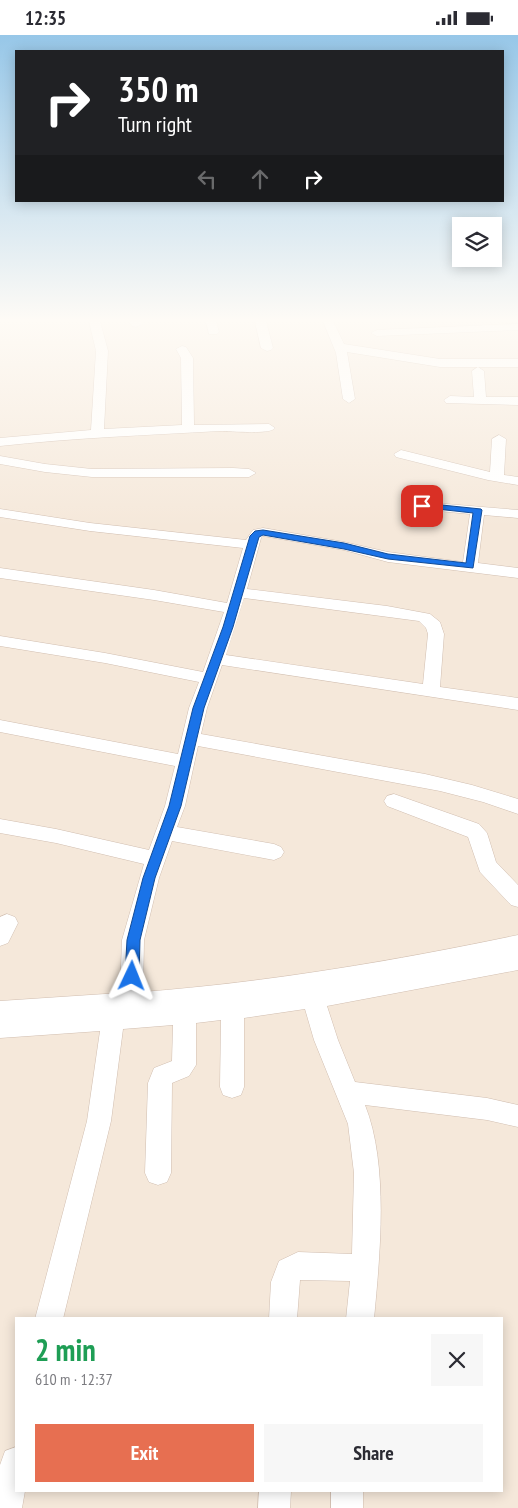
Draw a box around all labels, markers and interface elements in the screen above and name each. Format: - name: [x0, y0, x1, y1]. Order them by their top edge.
- text: 12:35: [25, 6, 66, 30]
- text: 350 m: [118, 66, 199, 112]
- icon: right: [35, 70, 100, 135]
- text: Turn right: [118, 110, 192, 138]
- icon: left: [193, 165, 221, 193]
- icon: ahead: [246, 165, 274, 193]
- icon: right: [299, 165, 327, 193]
- map controls: [452, 217, 502, 267]
- button: layers: [452, 217, 502, 267]
- pin: [401, 485, 443, 527]
- icon: arrive: [408, 492, 436, 520]
- position arrow: [105, 949, 157, 1001]
- text: 2 min: [35, 1330, 96, 1369]
- button: close: [431, 1334, 483, 1386]
- text: 610 m · 12:37: [35, 1369, 113, 1389]
- button: Exit: [35, 1424, 254, 1482]
- button: Share: [264, 1424, 483, 1482]

